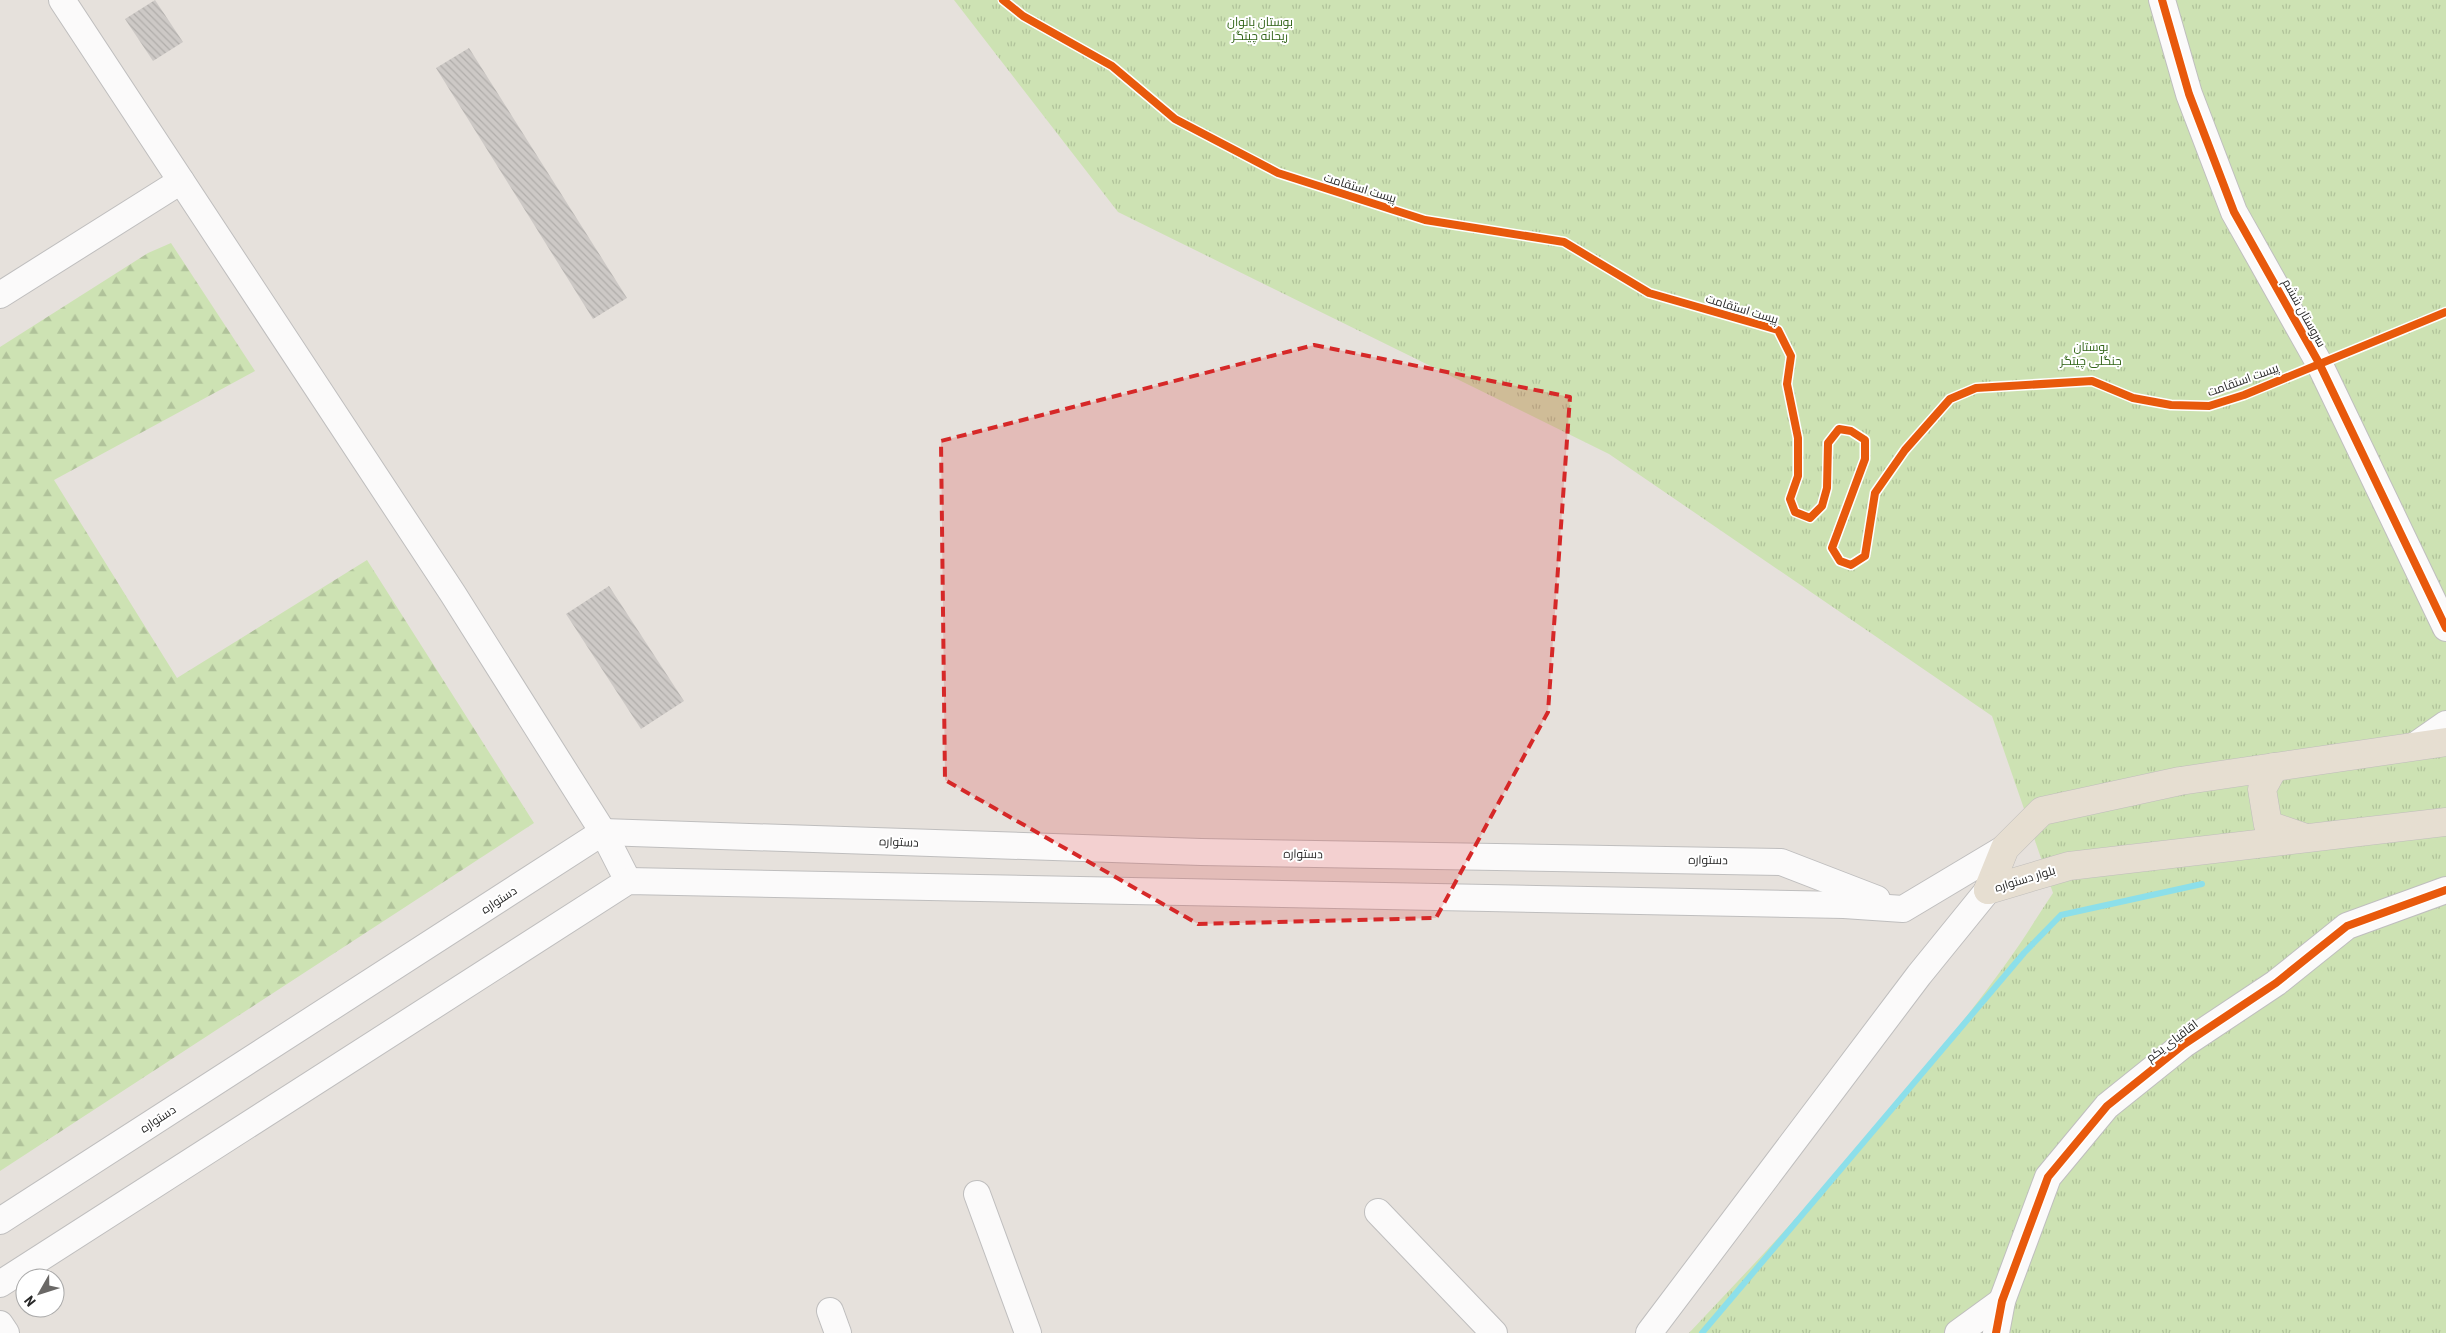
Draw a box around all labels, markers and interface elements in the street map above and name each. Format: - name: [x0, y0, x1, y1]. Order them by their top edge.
- park label: بوستان بانوان ریحانه چیتگر: [1227, 15, 1293, 45]
- street label: پیست استقامت: [1321, 170, 1399, 208]
- street label: سروستان ششم: [2279, 276, 2328, 350]
- street label: پیست استقامت: [1703, 291, 1781, 329]
- park label: بوستان جنگلی چیتگر: [2059, 340, 2122, 370]
- street label: پیست استقامت: [2205, 360, 2282, 401]
- street label: دستواره: [879, 834, 919, 850]
- street label: دستواره: [1283, 847, 1323, 861]
- street label: دستواره: [1688, 853, 1728, 867]
- street label: بلوار دستواره: [1993, 863, 2057, 895]
- street label: دستواره: [479, 883, 520, 917]
- street label: اقاقیای یکم: [2143, 1017, 2201, 1066]
- street label: دستواره: [138, 1102, 179, 1136]
- north arrow: [15, 1268, 65, 1318]
- text: N: [21, 1293, 39, 1310]

